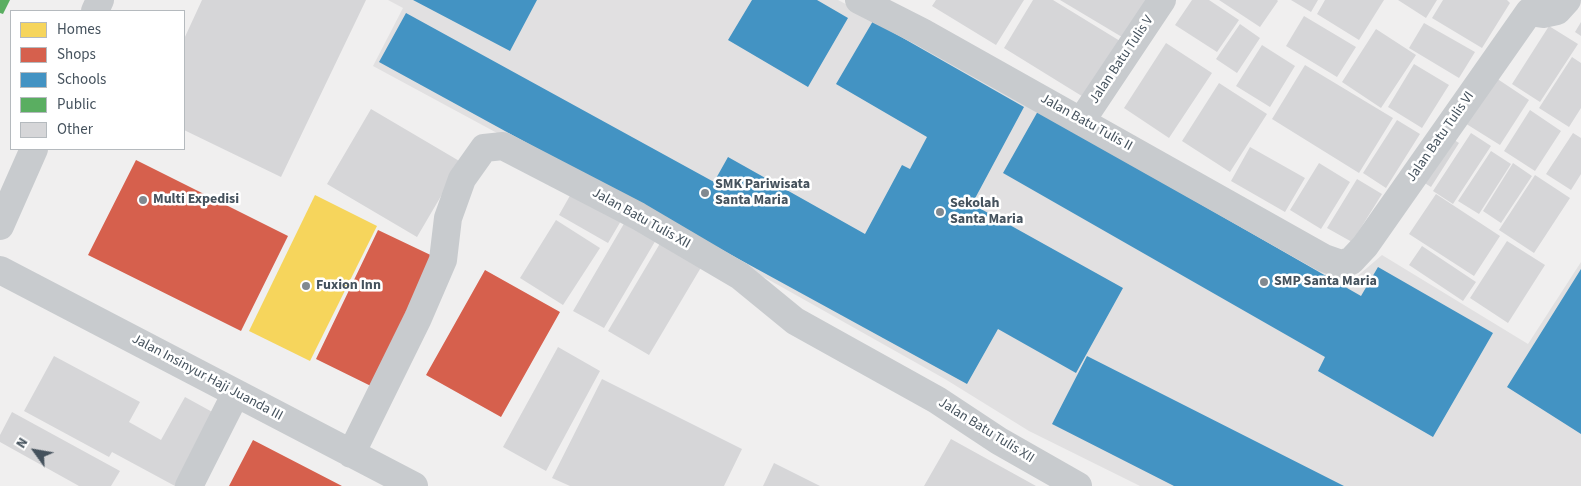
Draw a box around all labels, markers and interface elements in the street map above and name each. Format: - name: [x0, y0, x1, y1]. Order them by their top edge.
- legend: [10, 10, 185, 150]
- street label: Jalan Batu Tulis V: [1086, 13, 1158, 107]
- text: Homes: [57, 19, 101, 40]
- text: Shops: [57, 44, 96, 65]
- text: Schools: [57, 69, 106, 90]
- street label: Jalan Batu Tulis VI: [1404, 89, 1478, 185]
- street label: Jalan Batu Tulis II: [1037, 91, 1135, 155]
- text: Public: [57, 94, 96, 115]
- text: Other: [57, 119, 93, 140]
- place label: SMK Pariwisata Santa Maria: [715, 177, 810, 210]
- street label: Jalan Batu Tulis XII: [589, 185, 693, 253]
- marker: SMK Pariwisata Santa Maria: [699, 187, 711, 199]
- place label: Multi Expedisi: [153, 192, 239, 208]
- marker: Multi Expedisi: [137, 194, 149, 206]
- place label: Sekolah Santa Maria: [950, 196, 1023, 228]
- marker: Sekolah Santa Maria: [934, 206, 946, 218]
- place label: SMP Santa Maria: [1274, 274, 1377, 290]
- marker: SMP Santa Maria: [1258, 276, 1270, 288]
- place label: Fuxion Inn: [316, 278, 381, 294]
- marker: Fuxion Inn: [300, 280, 312, 292]
- street label: Jalan Insinyur Haji Juanda III: [129, 331, 285, 425]
- street label: Jalan Batu Tulis XII: [935, 395, 1037, 467]
- north arrow: [10, 426, 60, 476]
- text: N: [11, 434, 33, 452]

